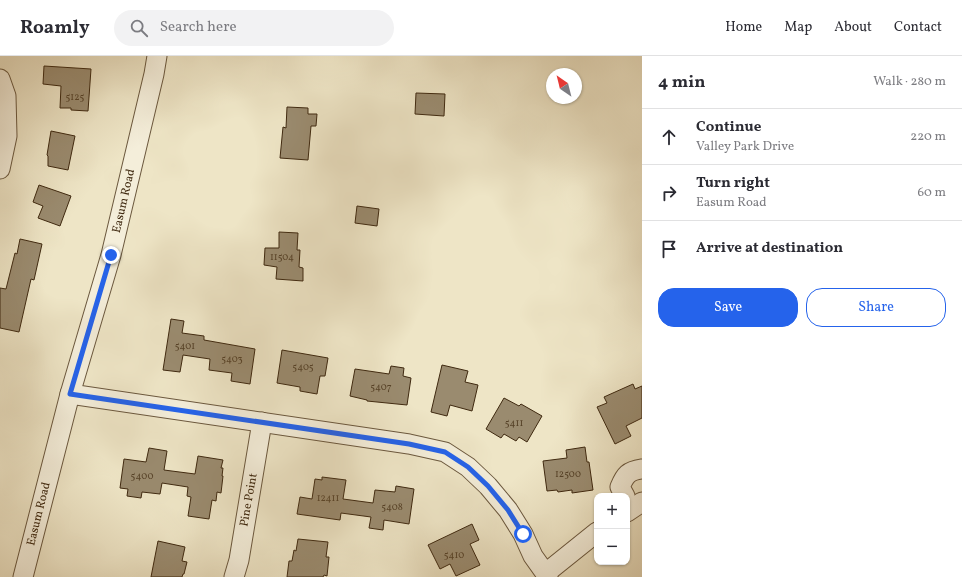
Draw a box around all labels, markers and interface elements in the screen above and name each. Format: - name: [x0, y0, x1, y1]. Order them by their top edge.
- search box: [114, 10, 394, 46]
- text: Roamly: [20, 15, 90, 41]
- icon: search: [128, 17, 150, 39]
- text: Search here: [160, 17, 237, 38]
- text: Home: [725, 18, 762, 37]
- text: Map: [784, 18, 812, 37]
- text: About: [834, 18, 872, 37]
- text: Contact: [894, 18, 942, 37]
- north arrow: [546, 68, 582, 104]
- text: 4 min: [658, 71, 705, 94]
- text: Walk · 280 m: [873, 73, 946, 91]
- house number: 5125: [66, 90, 85, 104]
- text: Continue: [696, 117, 761, 138]
- icon: ahead: [658, 126, 680, 148]
- text: 220 m: [910, 128, 946, 146]
- text: Valley Park Drive: [696, 138, 794, 156]
- street label: Easum Road: [109, 167, 139, 235]
- text: Turn right: [696, 173, 770, 194]
- icon: right: [658, 182, 680, 204]
- text: 60 m: [918, 184, 946, 202]
- text: Easum Road: [696, 194, 767, 212]
- icon: arrive: [658, 238, 680, 260]
- text: Arrive at destination: [696, 238, 843, 259]
- route end: [102, 246, 120, 264]
- house number: 11504: [270, 250, 294, 264]
- button: Save: [658, 288, 798, 327]
- button: Share: [806, 288, 946, 327]
- house number: 5401: [175, 339, 195, 353]
- house number: 5403: [221, 352, 243, 366]
- house number: 5405: [292, 360, 314, 374]
- house number: 5407: [370, 380, 392, 394]
- house number: 5411: [505, 416, 523, 430]
- house number: 12500: [555, 467, 581, 481]
- house number: 5400: [131, 469, 153, 483]
- street label: Pine Point: [236, 472, 262, 528]
- street label: Easum Road: [23, 480, 55, 548]
- house number: 12411: [317, 491, 339, 505]
- map controls: [594, 493, 630, 565]
- button: +: [594, 493, 630, 529]
- house number: 5408: [381, 500, 403, 514]
- route start: [514, 525, 532, 543]
- button: −: [594, 529, 630, 565]
- house number: 5410: [444, 548, 464, 562]

